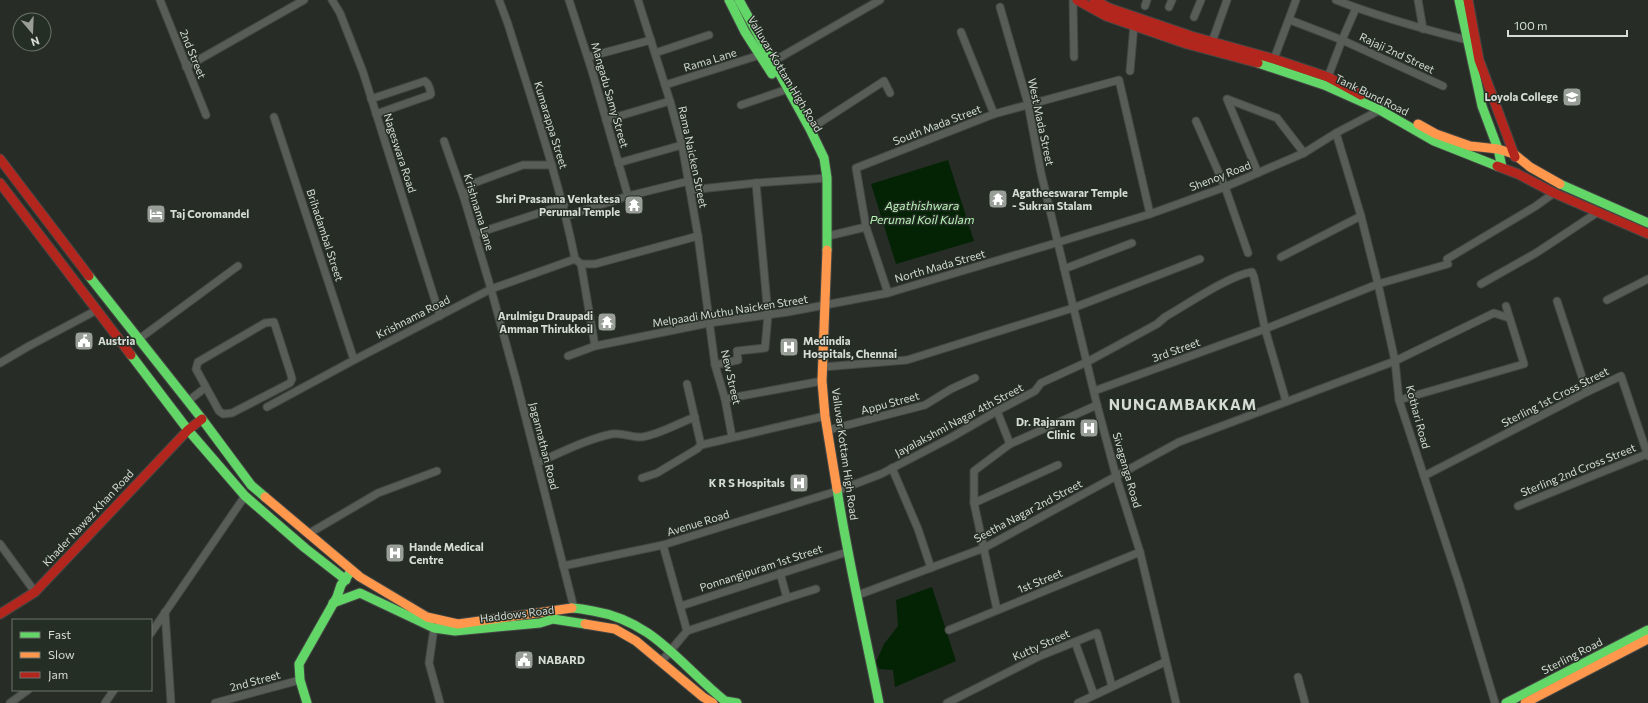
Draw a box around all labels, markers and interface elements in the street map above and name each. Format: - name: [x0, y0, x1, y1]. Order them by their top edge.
- north arrow: [12, 12, 52, 52]
- scale bar: [1508, 12, 1627, 38]
- street label: Valluvar Kottam High Road: [746, 13, 825, 134]
- text: 100 m: [1514, 18, 1548, 32]
- street label: 2nd Street: [178, 27, 209, 81]
- street label: Rajaji 2nd Street: [1358, 29, 1437, 76]
- text: N: [29, 34, 41, 49]
- street label: Mangadu Samy Street: [589, 41, 632, 150]
- street label: Rama Lane: [682, 45, 738, 74]
- street label: Tank Bund Road: [1333, 71, 1411, 118]
- street label: West Mada Street: [1026, 77, 1057, 167]
- street label: Kumarappa Street: [532, 80, 571, 171]
- school or university icon: Loyola College: [1561, 86, 1583, 108]
- place label: Loyola College: [1484, 90, 1558, 103]
- street label: South Mada Street: [891, 102, 983, 147]
- street label: Rama Naicken Street: [676, 105, 711, 210]
- street label: Nageswara Road: [381, 111, 419, 194]
- street label: Shenoy Road: [1187, 158, 1252, 193]
- street label: Krishnama Lane: [462, 172, 497, 252]
- place label: Agatheeswarar Temple - Sukran Stalam: [1012, 186, 1128, 212]
- street label: Brihadambal Street: [304, 187, 347, 283]
- temple icon: Agatheeswarar Temple - Sukran Stalam: [987, 188, 1009, 210]
- place label: Shri Prasanna Venkatesa Perumal Temple: [496, 192, 620, 218]
- temple icon: Shri Prasanna Venkatesa Perumal Temple: [623, 194, 645, 216]
- water label: Agathishwara Perumal Koil Kulam: [870, 198, 974, 226]
- hotel icon: Taj Coromandel: [145, 203, 167, 225]
- place label: Taj Coromandel: [170, 207, 249, 220]
- street label: North Mada Street: [893, 246, 987, 285]
- street label: Krishnama Road: [374, 292, 452, 341]
- street label: Melpaadi Muthu Naicken Street: [651, 292, 809, 329]
- place label: Arulmigu Draupadi Amman Thirukkoil: [498, 309, 593, 335]
- temple icon: Arulmigu Draupadi Amman Thirukkoil: [596, 311, 618, 333]
- public building icon: Austria: [73, 330, 95, 352]
- place label: Austria: [98, 334, 135, 347]
- place label: Medindia Hospitals, Chennai: [803, 334, 897, 360]
- street label: 3rd Street: [1150, 335, 1202, 364]
- hospital icon: Medindia Hospitals, Chennai: [778, 336, 800, 358]
- street label: New Street: [719, 348, 744, 406]
- street label: Sterling 1st Cross Street: [1499, 364, 1611, 429]
- street label: Jayalakshmi Nagar 4th Street: [892, 380, 1026, 460]
- street label: Kothari Road: [1404, 384, 1433, 450]
- street label: Valluvar Kottam High Road: [830, 387, 861, 521]
- street label: Appu Street: [859, 388, 921, 417]
- district label: NUNGAMBAKKAM: [1109, 395, 1257, 413]
- street label: Jagannathan Road: [526, 401, 562, 491]
- place label: Dr. Rajaram Clinic: [1016, 415, 1075, 441]
- hospital icon: Dr. Rajaram Clinic: [1078, 417, 1100, 439]
- street label: Sivaganga Road: [1110, 431, 1144, 509]
- street label: Sterling 2nd Cross Street: [1518, 440, 1638, 499]
- street label: Khader Nawaz Khan Road: [39, 467, 136, 569]
- hospital icon: K R S Hospitals: [788, 472, 810, 494]
- place label: K R S Hospitals: [709, 476, 785, 489]
- street label: Seetha Nagar 2nd Street: [971, 476, 1085, 545]
- street label: Avenue Road: [665, 507, 731, 538]
- place label: Hande Medical Centre: [409, 540, 484, 566]
- street label: Ponnangipuram 1st Street: [698, 541, 824, 594]
- hospital icon: Hande Medical Centre: [384, 542, 406, 564]
- street label: 1st Street: [1015, 565, 1065, 595]
- street label: Haddows Road: [479, 603, 555, 625]
- legend: [12, 619, 152, 691]
- street label: Kutty Street: [1010, 626, 1072, 663]
- text: Fast: [48, 627, 71, 641]
- street label: Sterling Road: [1539, 635, 1604, 676]
- text: Slow: [48, 647, 75, 661]
- public building icon: NABARD: [513, 649, 535, 671]
- place label: NABARD: [538, 653, 585, 666]
- text: Jam: [48, 667, 68, 682]
- street label: 2nd Street: [228, 667, 282, 694]

